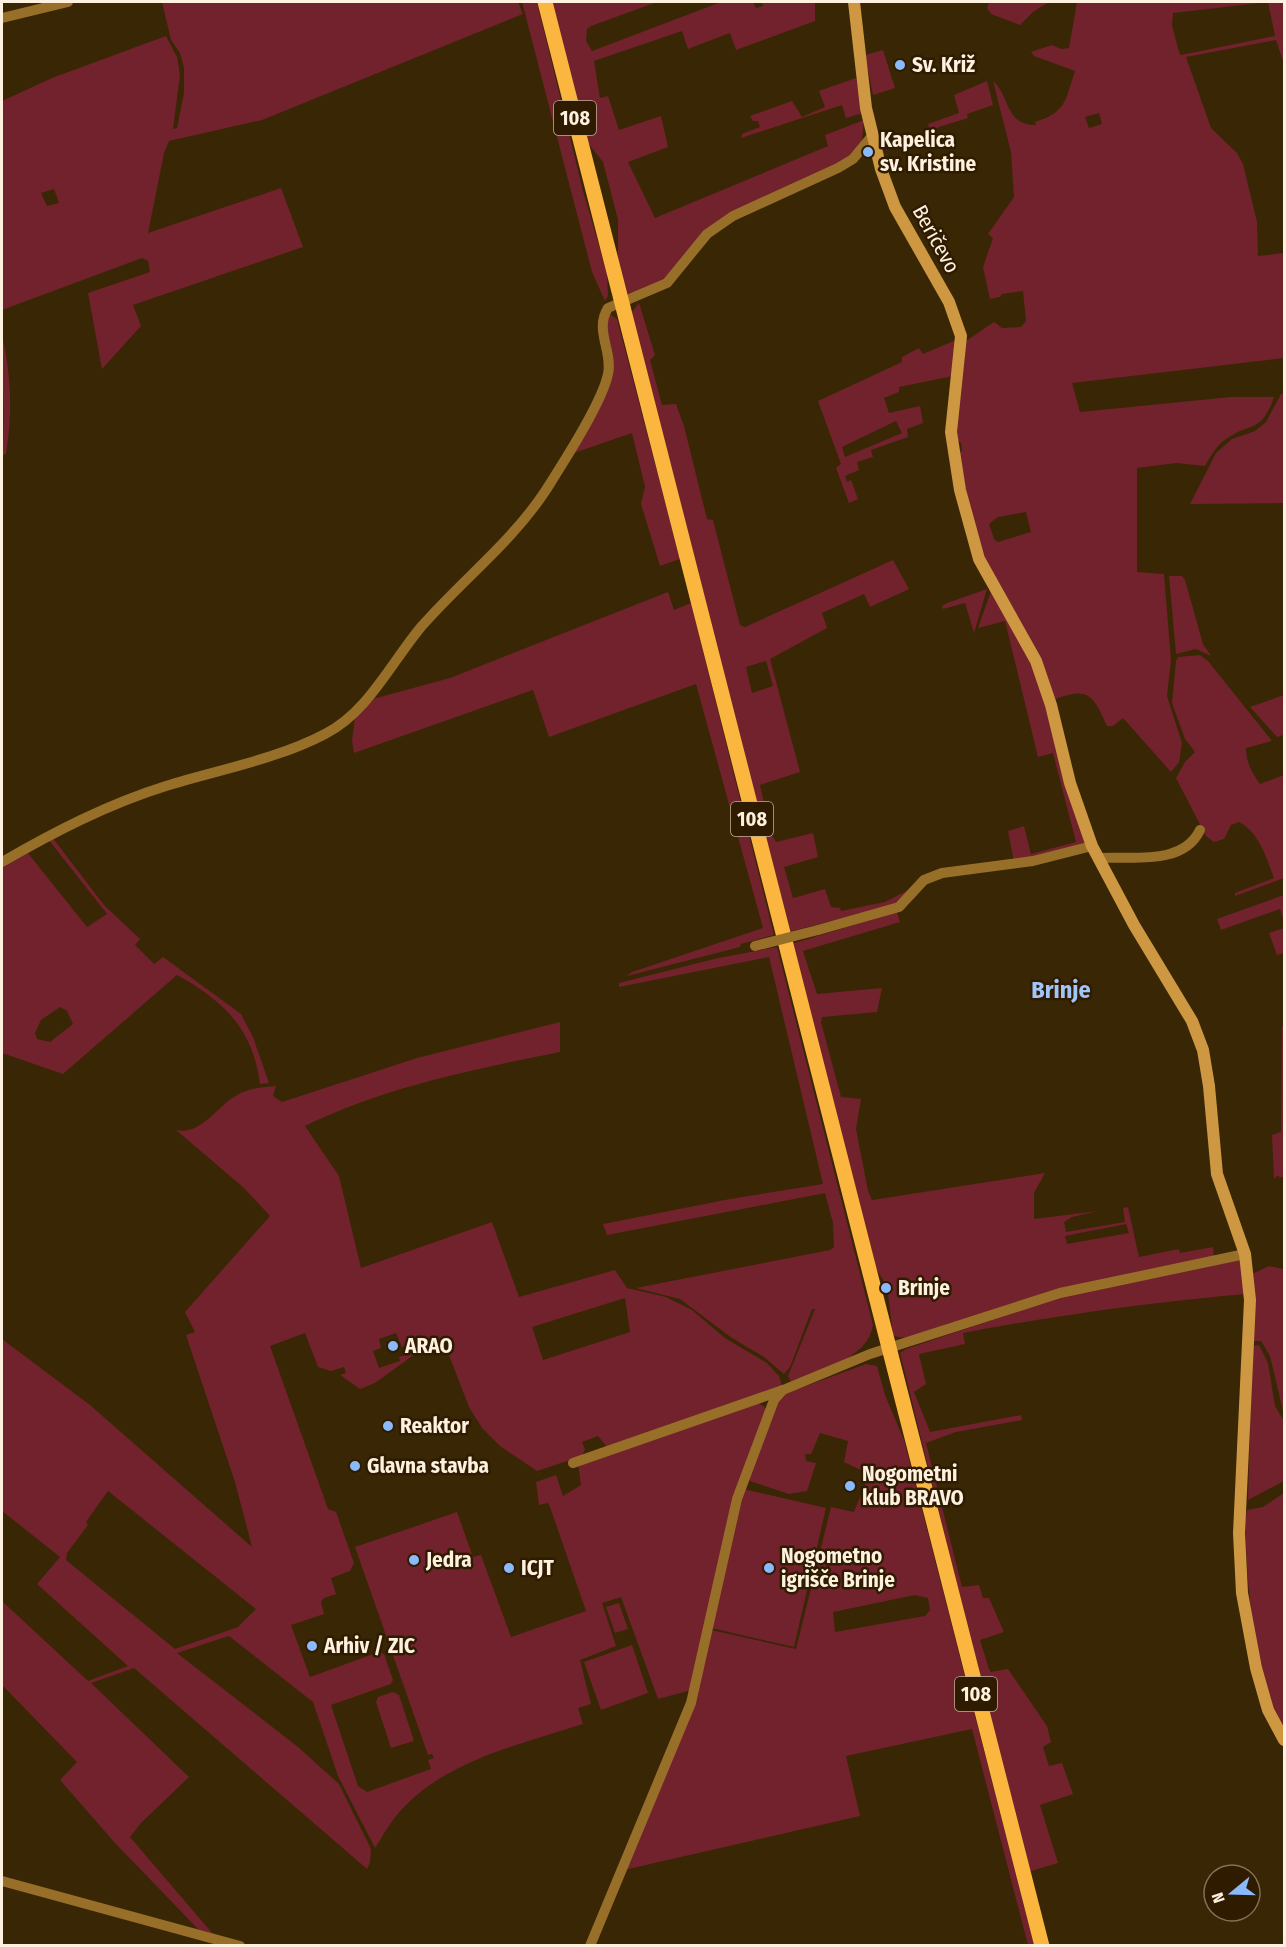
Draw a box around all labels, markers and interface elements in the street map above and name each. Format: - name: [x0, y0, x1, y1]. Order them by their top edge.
- place label: Sv. Križ: [912, 52, 975, 78]
- marker: Sv. Križ: [893, 58, 907, 72]
- road number: 108: [554, 101, 596, 135]
- place label: Kapelica sv. Kristine: [880, 127, 976, 177]
- marker: Kapelica sv. Kristine: [861, 145, 875, 159]
- street label: Beričevo: [907, 200, 965, 278]
- road number: 108: [731, 802, 773, 836]
- district label: Brinje: [1031, 976, 1091, 1004]
- place label: Brinje: [898, 1275, 950, 1301]
- marker: Brinje: [879, 1281, 893, 1295]
- place label: ARAO: [404, 1333, 453, 1359]
- marker: ARAO: [386, 1339, 400, 1353]
- place label: Reaktor: [400, 1413, 469, 1439]
- marker: Reaktor: [381, 1419, 395, 1433]
- place label: Glavna stavba: [367, 1453, 489, 1479]
- marker: Glavna stavba: [348, 1459, 362, 1473]
- place label: Nogometni klub BRAVO: [862, 1461, 964, 1511]
- marker: Nogometni klub BRAVO: [843, 1479, 857, 1493]
- place label: Nogometno igrišče Brinje: [781, 1543, 895, 1593]
- place label: Jedra: [425, 1547, 472, 1573]
- marker: Jedra: [407, 1553, 421, 1567]
- place label: ICJT: [521, 1555, 554, 1581]
- marker: ICJT: [502, 1561, 516, 1575]
- marker: Nogometno igrišče Brinje: [762, 1561, 776, 1575]
- place label: Arhiv / ZIC: [323, 1633, 415, 1659]
- marker: Arhiv / ZIC: [305, 1639, 319, 1653]
- road number: 108: [955, 1677, 997, 1711]
- north arrow: [1202, 1863, 1262, 1923]
- text: N: [1208, 1890, 1229, 1905]

